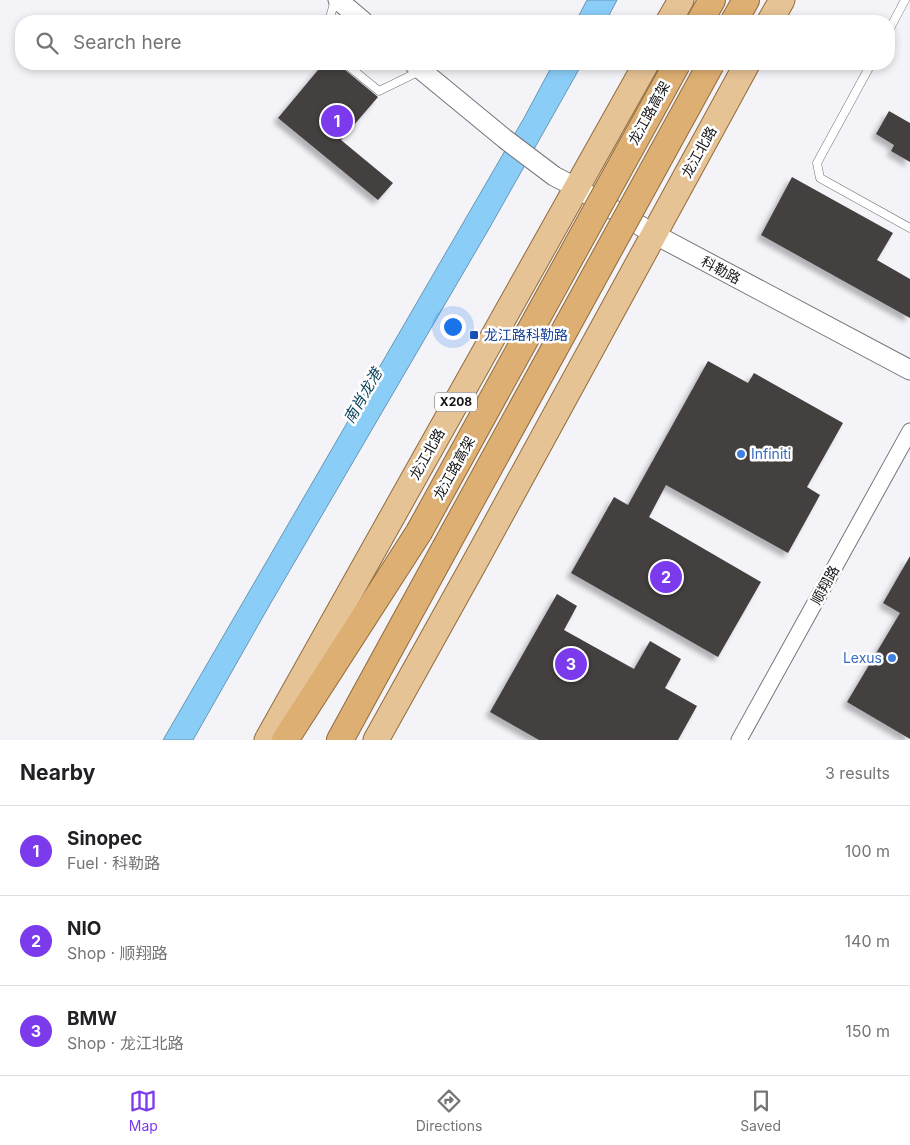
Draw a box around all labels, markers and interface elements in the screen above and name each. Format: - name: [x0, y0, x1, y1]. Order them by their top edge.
- search box: [15, 15, 895, 70]
- icon: search: [33, 29, 61, 57]
- text: Search here: [73, 31, 182, 54]
- street label: 龙江路高架: [624, 78, 673, 147]
- pin: 1: [321, 102, 353, 140]
- street label: 龙江北路: [678, 123, 720, 180]
- street label: 科勒路: [699, 252, 744, 287]
- your location: [440, 314, 466, 340]
- place label: 龙江路科勒路: [484, 326, 568, 343]
- marker: 龙江路科勒路: [468, 329, 480, 341]
- water label: 南肖龙港: [339, 363, 387, 426]
- road number: X208: [435, 392, 477, 412]
- street label: 龙江北路: [406, 425, 448, 482]
- street label: 龙江路高架: [429, 433, 478, 502]
- place label: Infiniti: [751, 445, 791, 462]
- marker: Infiniti: [735, 448, 747, 460]
- pin: 2: [650, 558, 682, 596]
- street label: 顺翔路: [807, 562, 842, 607]
- pin: 3: [555, 645, 587, 683]
- place label: Lexus: [843, 649, 882, 666]
- marker: Lexus: [886, 652, 898, 664]
- text: Nearby: [20, 760, 95, 785]
- text: 3 results: [825, 763, 890, 783]
- text: Sinopec: [67, 827, 143, 850]
- text: 1: [33, 841, 39, 861]
- text: 100 m: [845, 841, 890, 861]
- text: Fuel · 科勒路: [67, 853, 160, 873]
- text: NIO: [67, 917, 101, 940]
- text: 2: [31, 931, 41, 951]
- text: 140 m: [845, 931, 890, 951]
- text: Shop · 顺翔路: [67, 943, 168, 963]
- text: BMW: [67, 1007, 117, 1030]
- text: 3: [31, 1021, 41, 1041]
- text: 150 m: [845, 1021, 890, 1041]
- text: Shop · 龙江北路: [67, 1033, 184, 1053]
- tab: Map: [129, 1087, 158, 1134]
- tab: Directions: [416, 1087, 482, 1134]
- tab: Saved: [740, 1087, 781, 1134]

